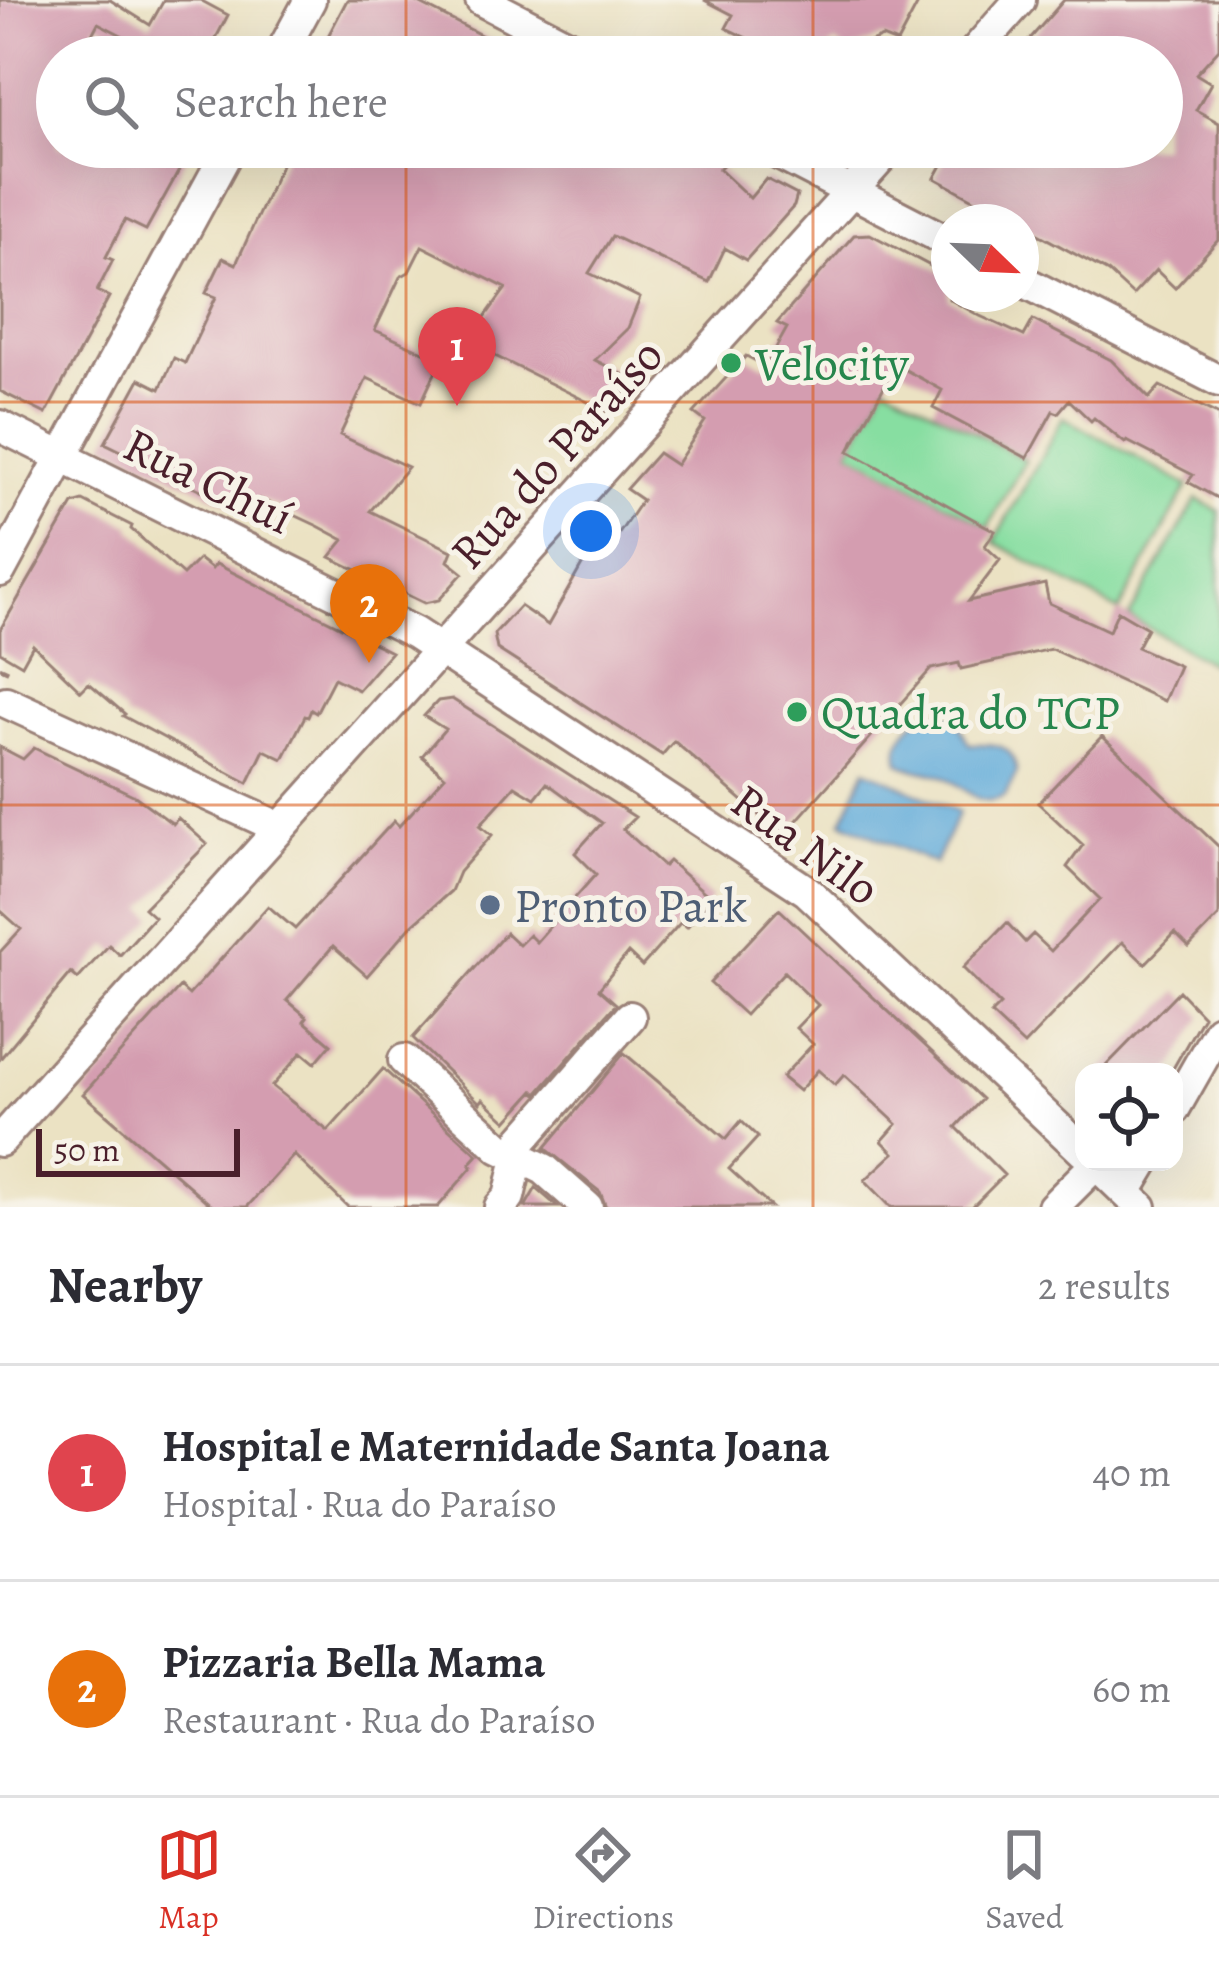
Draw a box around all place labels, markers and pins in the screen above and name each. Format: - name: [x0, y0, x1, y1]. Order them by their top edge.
- pin: 1: [418, 307, 496, 406]
- place label: Velocity: [754, 331, 910, 397]
- marker: Velocity: [718, 350, 744, 376]
- pin: 2: [330, 564, 408, 663]
- place label: Quadra do TCP: [821, 680, 1120, 746]
- marker: Quadra do TCP: [784, 699, 810, 725]
- place label: Pronto Park: [514, 873, 748, 939]
- marker: Pronto Park: [477, 892, 503, 918]

